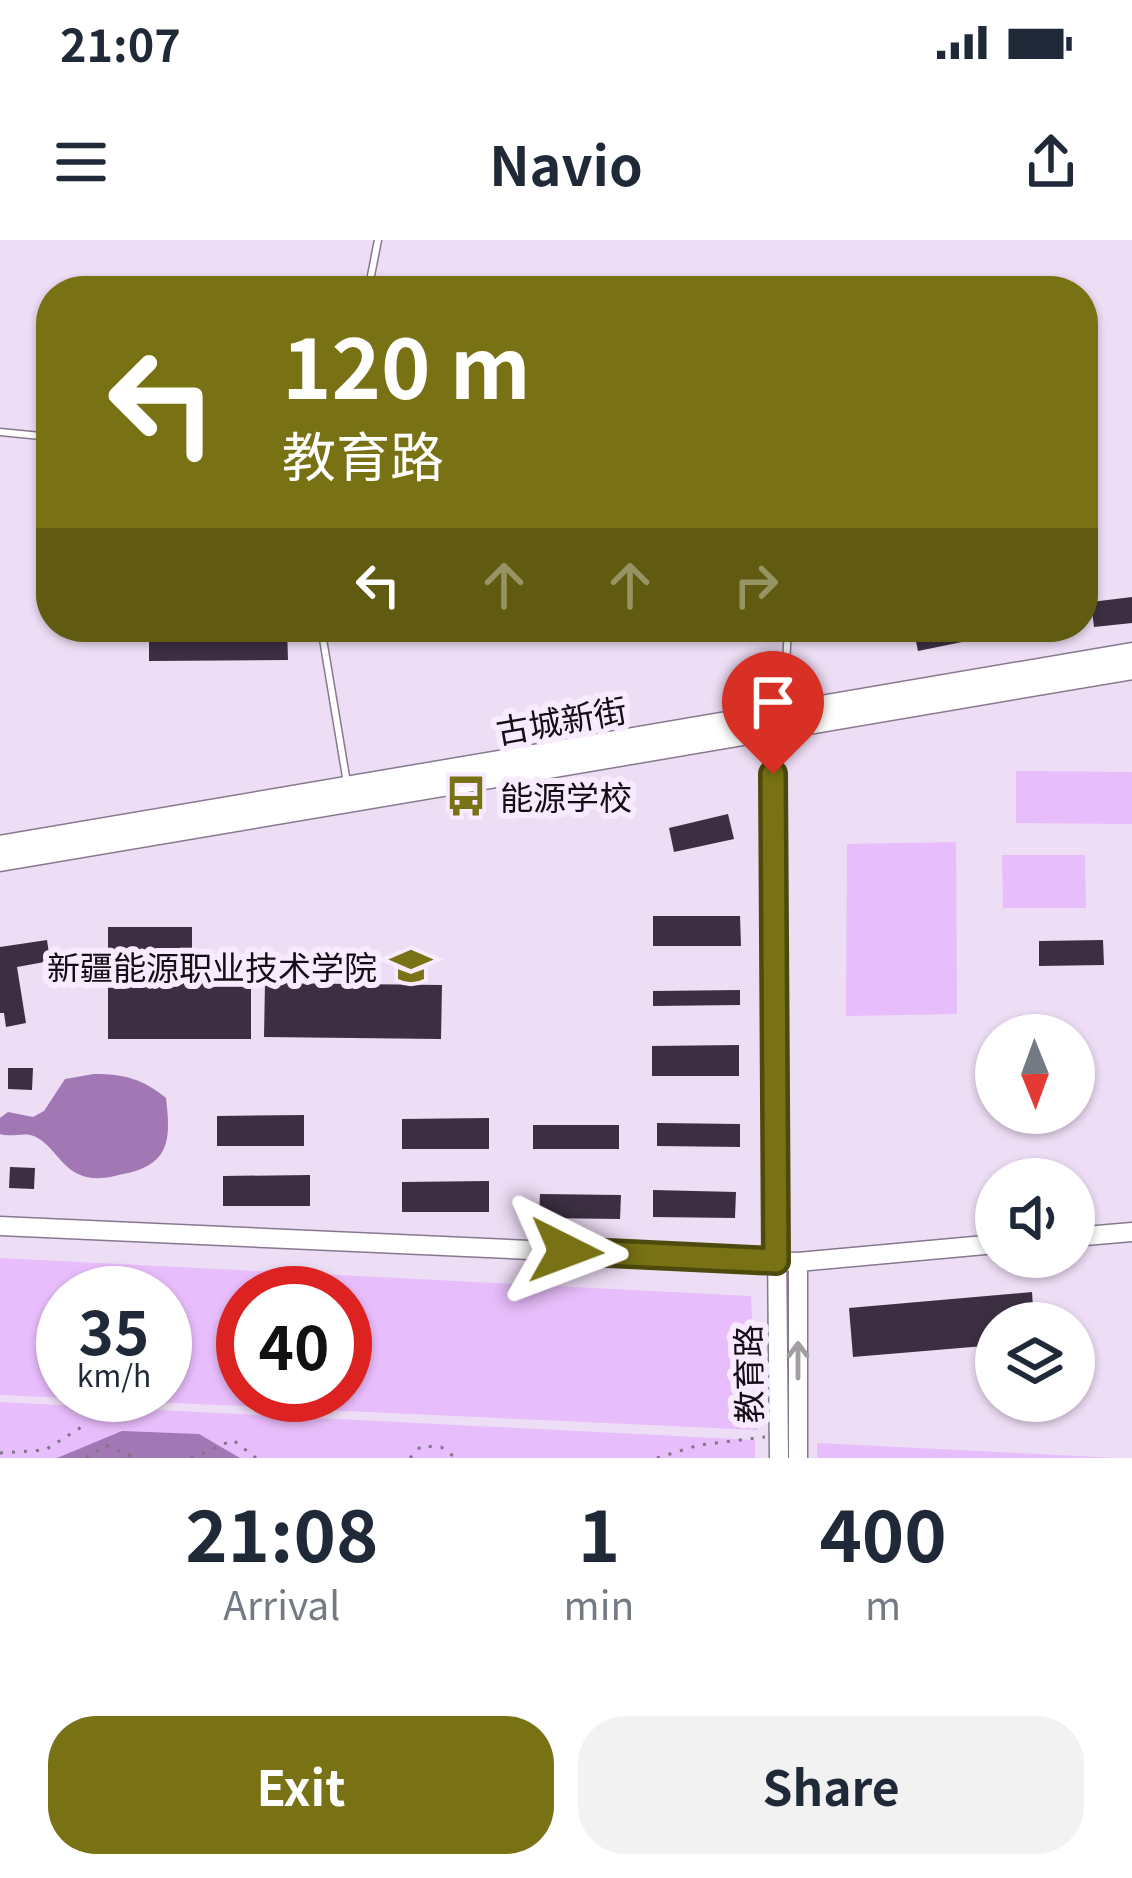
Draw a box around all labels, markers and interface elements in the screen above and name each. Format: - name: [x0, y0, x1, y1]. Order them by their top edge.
- text: 21:07: [60, 10, 181, 75]
- text: Navio: [489, 123, 643, 202]
- icon: menu: [48, 129, 114, 195]
- icon: share: [1018, 129, 1084, 195]
- text: 120 m: [282, 302, 531, 423]
- icon: left: [84, 324, 240, 480]
- text: 教育路: [282, 414, 444, 493]
- icon: left: [345, 552, 411, 618]
- icon: ahead: [471, 552, 537, 618]
- icon: ahead: [597, 552, 663, 618]
- icon: right: [723, 552, 789, 618]
- pin: [722, 651, 824, 774]
- icon: arrive: [740, 669, 806, 735]
- street label: 古城新街: [492, 684, 630, 754]
- place label: 能源学校: [500, 772, 632, 820]
- bus stop icon: 能源学校: [443, 773, 489, 819]
- place label: 新疆能源职业技术学院: [47, 942, 377, 990]
- school or university icon: 新疆能源职业技术学院: [388, 943, 434, 989]
- north arrow: [975, 1014, 1095, 1134]
- map controls: [975, 1014, 1095, 1422]
- button: sound: [975, 1158, 1095, 1278]
- position arrow: [503, 1188, 629, 1314]
- speed limit sign: 40: [216, 1266, 372, 1422]
- text: 35: [79, 1285, 149, 1372]
- button: layers: [975, 1302, 1095, 1422]
- street label: 教育路: [722, 1324, 772, 1424]
- one-way arrow: [787, 1341, 809, 1380]
- text: km/h: [77, 1352, 151, 1396]
- text: 21:08: [185, 1478, 378, 1583]
- text: 1: [578, 1478, 620, 1583]
- text: 400: [819, 1478, 947, 1583]
- text: Arrival: [223, 1575, 340, 1631]
- text: min: [564, 1575, 634, 1631]
- text: m: [865, 1575, 901, 1631]
- button: Exit: [48, 1716, 554, 1854]
- button: Share: [578, 1716, 1084, 1854]

